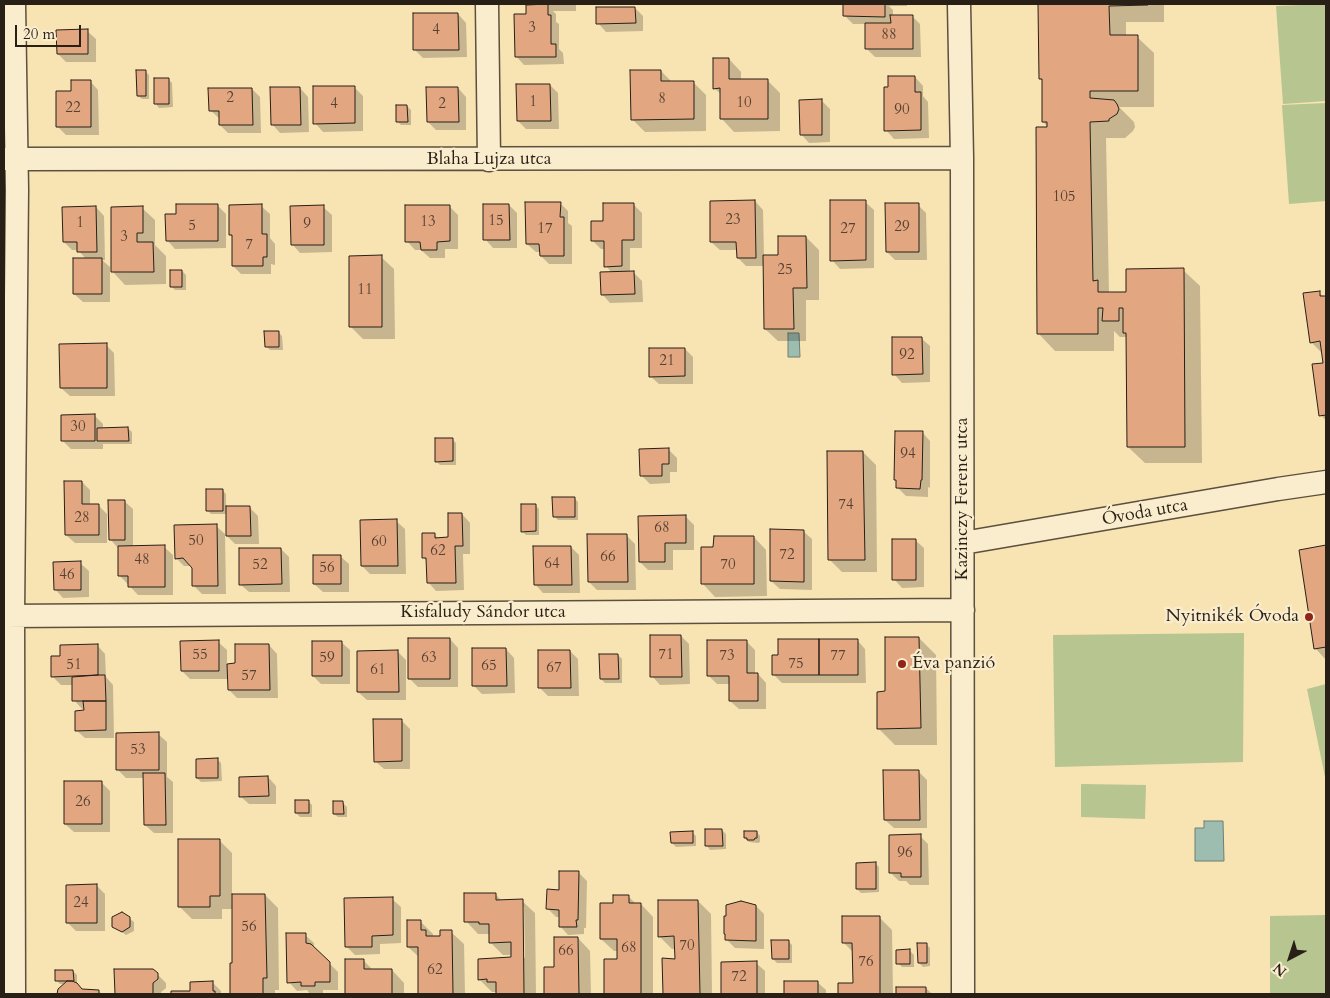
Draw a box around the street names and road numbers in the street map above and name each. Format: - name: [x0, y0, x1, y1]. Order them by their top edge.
- street label: Blaha Lujza utca: [426, 149, 552, 171]
- street label: Kazinczy Ferenc utca: [952, 417, 974, 581]
- street label: Óvoda utca: [1100, 495, 1190, 531]
- street label: Kisfaludy Sándor utca: [400, 602, 566, 624]

